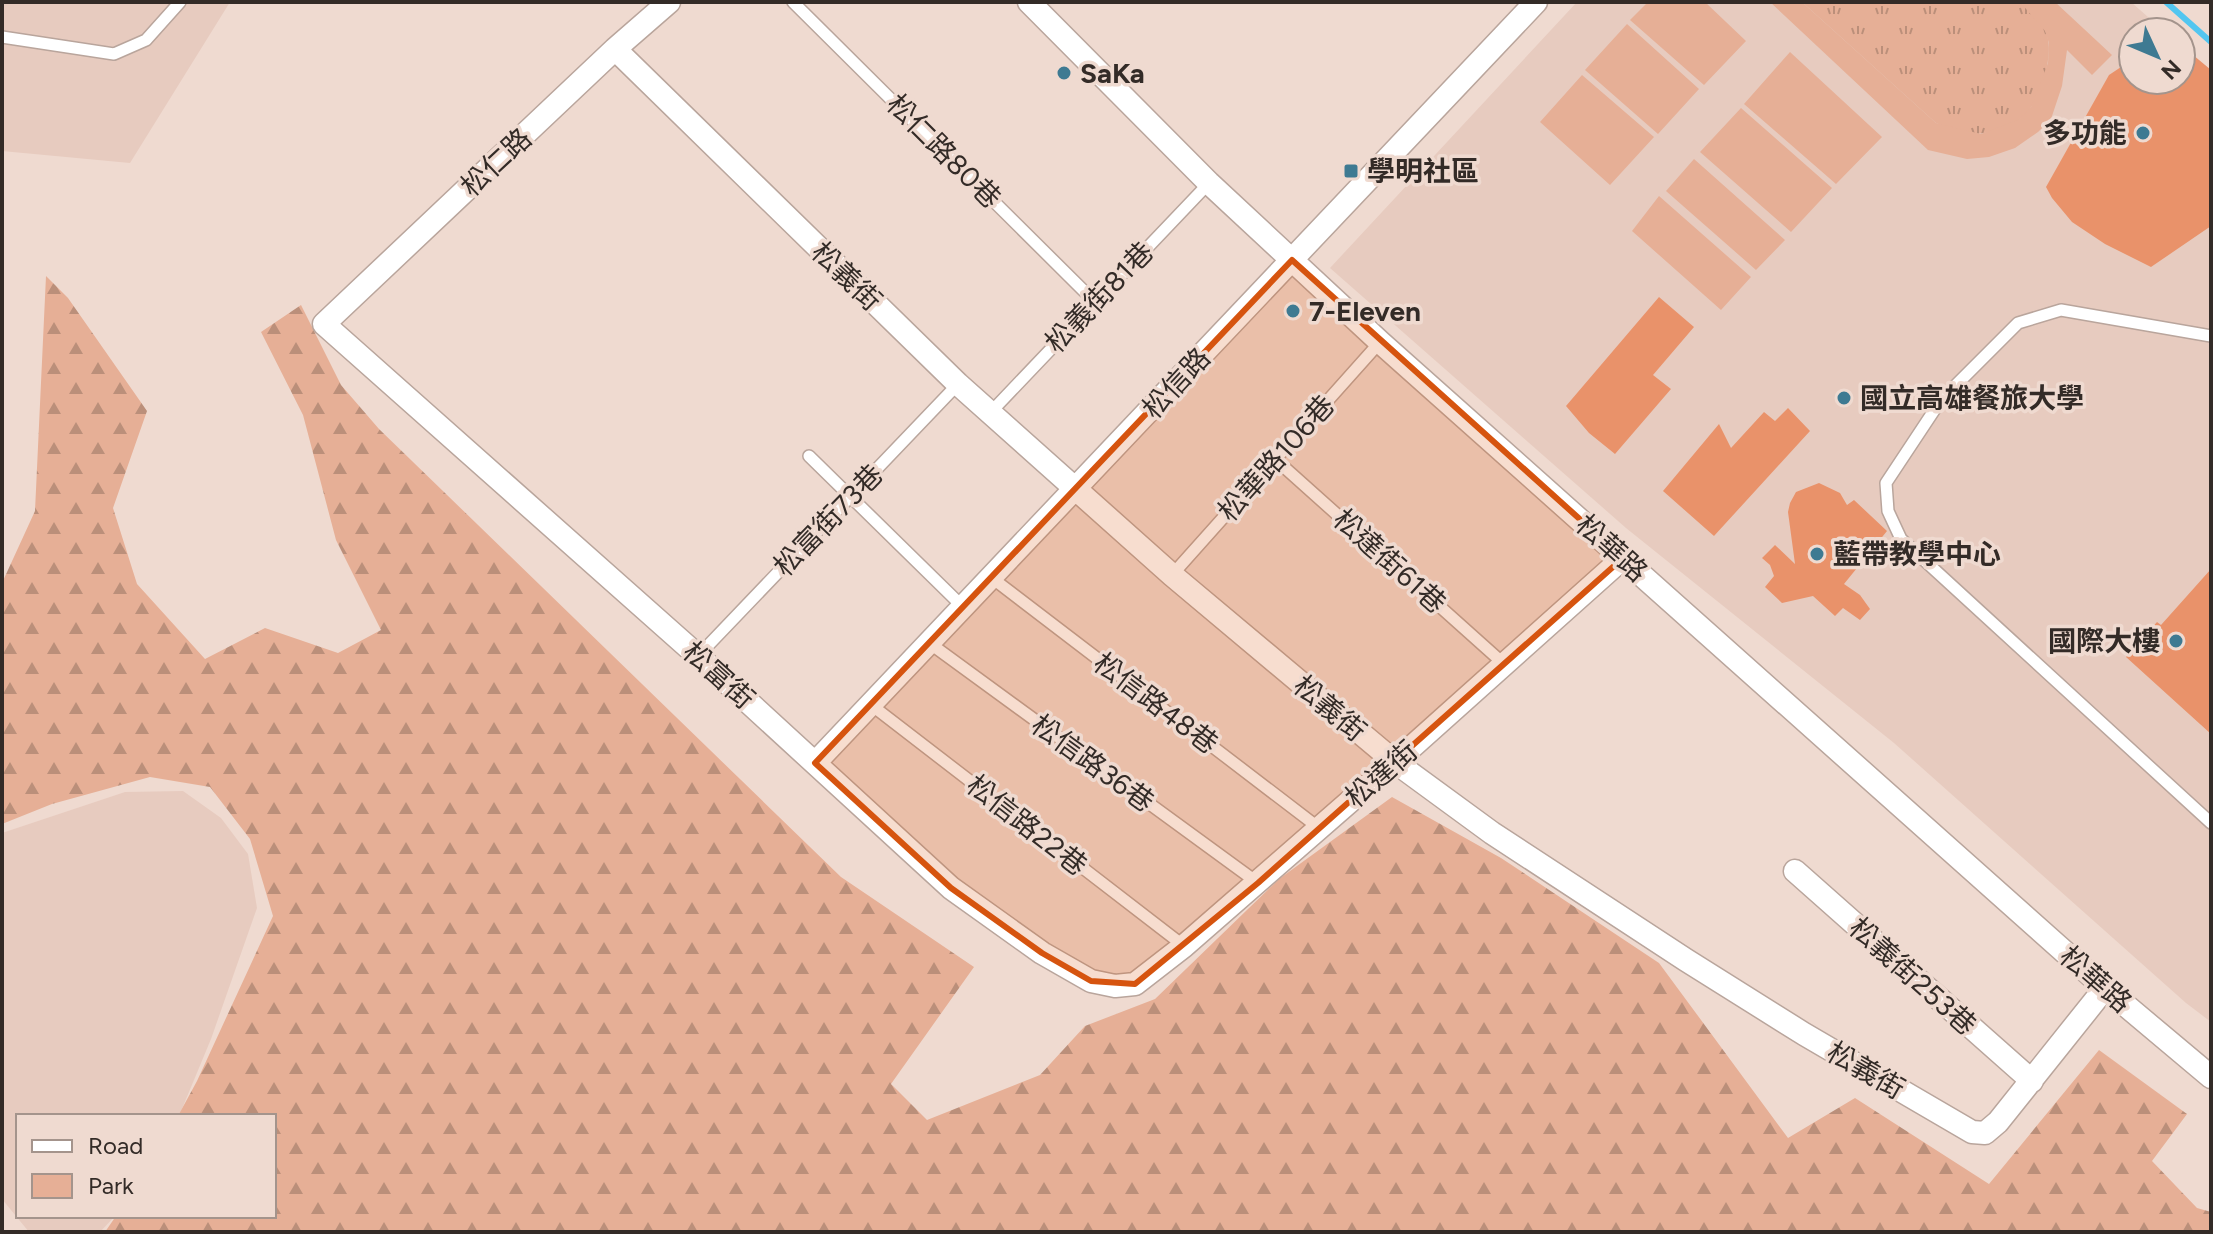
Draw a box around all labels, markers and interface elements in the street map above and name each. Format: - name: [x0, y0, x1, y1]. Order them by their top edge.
- north arrow: [2117, 16, 2197, 96]
- text: N: [2155, 54, 2187, 85]
- place label: SaKa: [1080, 56, 1145, 90]
- marker: SaKa: [1055, 64, 1073, 82]
- street label: 松仁路80巷: [880, 87, 1008, 215]
- place label: 多功能: [2043, 116, 2127, 150]
- street label: 松仁路: [454, 121, 538, 203]
- marker: 多功能: [2134, 124, 2152, 142]
- place label: 學明社區: [1367, 154, 1479, 188]
- marker: 學明社區: [1342, 162, 1360, 180]
- street label: 松義街: [805, 235, 889, 317]
- street label: 松義街81巷: [1038, 235, 1160, 359]
- place label: 7-Eleven: [1309, 294, 1421, 328]
- marker: 7-Eleven: [1284, 302, 1302, 320]
- street label: 松信路: [1135, 341, 1217, 425]
- place label: 國立高雄餐旅大學: [1860, 381, 2084, 415]
- street label: 松華路106巷: [1211, 388, 1341, 528]
- marker: 國立高雄餐旅大學: [1835, 389, 1853, 407]
- street label: 松富街73巷: [766, 457, 890, 583]
- street label: 松達街61巷: [1327, 502, 1453, 620]
- street label: 松華路: [1569, 507, 1655, 589]
- place label: 藍帶教學中心: [1833, 537, 2001, 571]
- marker: 藍帶教學中心: [1808, 545, 1826, 563]
- place label: 國際大樓: [2048, 624, 2160, 658]
- marker: 國際大樓: [2167, 632, 2185, 650]
- street label: 松富街: [676, 634, 762, 716]
- street label: 松信路48巷: [1087, 645, 1225, 761]
- street label: 松義街: [1287, 668, 1373, 748]
- street label: 松信路36巷: [1025, 707, 1161, 819]
- street label: 松達街: [1338, 734, 1424, 814]
- street label: 松信路22巷: [960, 767, 1094, 883]
- street label: 松義街253巷: [1843, 910, 1983, 1042]
- street label: 松華路: [2053, 939, 2139, 1019]
- street label: 松義街: [1821, 1034, 1911, 1106]
- legend: [16, 1114, 276, 1218]
- text: Road: [88, 1131, 143, 1160]
- text: Park: [88, 1171, 134, 1200]

